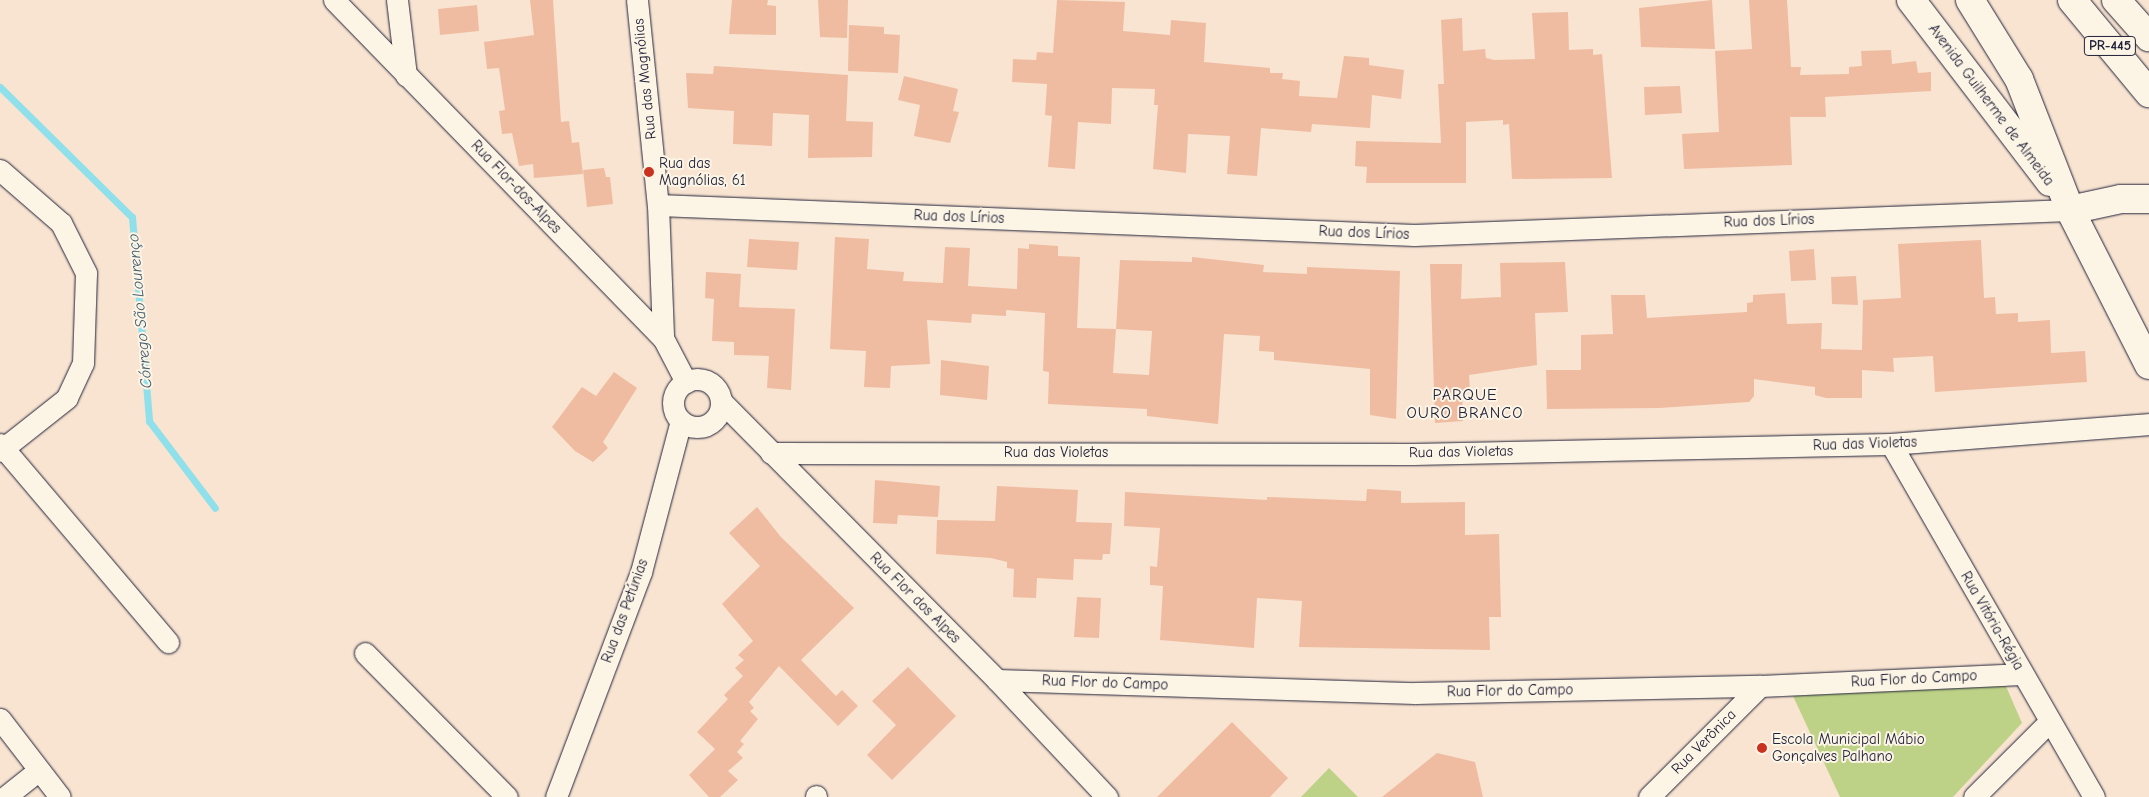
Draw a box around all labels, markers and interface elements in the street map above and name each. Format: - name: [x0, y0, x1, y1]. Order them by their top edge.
- street label: Rua das Magnólias: [630, 18, 660, 140]
- street label: Avenida Guilherme de Almeida: [1924, 21, 2058, 189]
- road number: PR-445: [2084, 34, 2136, 58]
- street label: Rua Flor-dos-Alpes: [467, 137, 565, 237]
- place label: Rua das Magnólias, 61: [659, 154, 746, 189]
- marker: Rua das Magnólias, 61: [643, 166, 655, 178]
- street label: Rua dos Lírios: [913, 206, 1005, 228]
- street label: Rua dos Lírios: [1723, 210, 1815, 232]
- street label: Rua dos Lírios: [1318, 222, 1410, 244]
- water label: Córrego São Lourenço: [124, 233, 156, 389]
- district label: PARQUE OURO BRANCO: [1405, 385, 1525, 423]
- street label: Rua das Violetas: [1813, 433, 1917, 455]
- street label: Rua das Violetas: [1409, 442, 1513, 462]
- street label: Rua das Violetas: [1004, 444, 1108, 462]
- street label: Rua Flor dos Alpes: [866, 549, 964, 647]
- street label: Rua das Petúnias: [598, 557, 652, 665]
- street label: Rua Vitória-Régia: [1956, 568, 2028, 674]
- street label: Rua Flor do Campo: [1850, 667, 1978, 691]
- street label: Rua Flor do Campo: [1042, 672, 1168, 694]
- street label: Rua Flor do Campo: [1447, 681, 1573, 701]
- street label: Rua Verônica: [1668, 706, 1740, 778]
- place label: Escola Municipal Mábio Gonçalves Palhano: [1772, 730, 1925, 765]
- marker: Escola Municipal Mábio Gonçalves Palhano: [1756, 742, 1768, 754]

